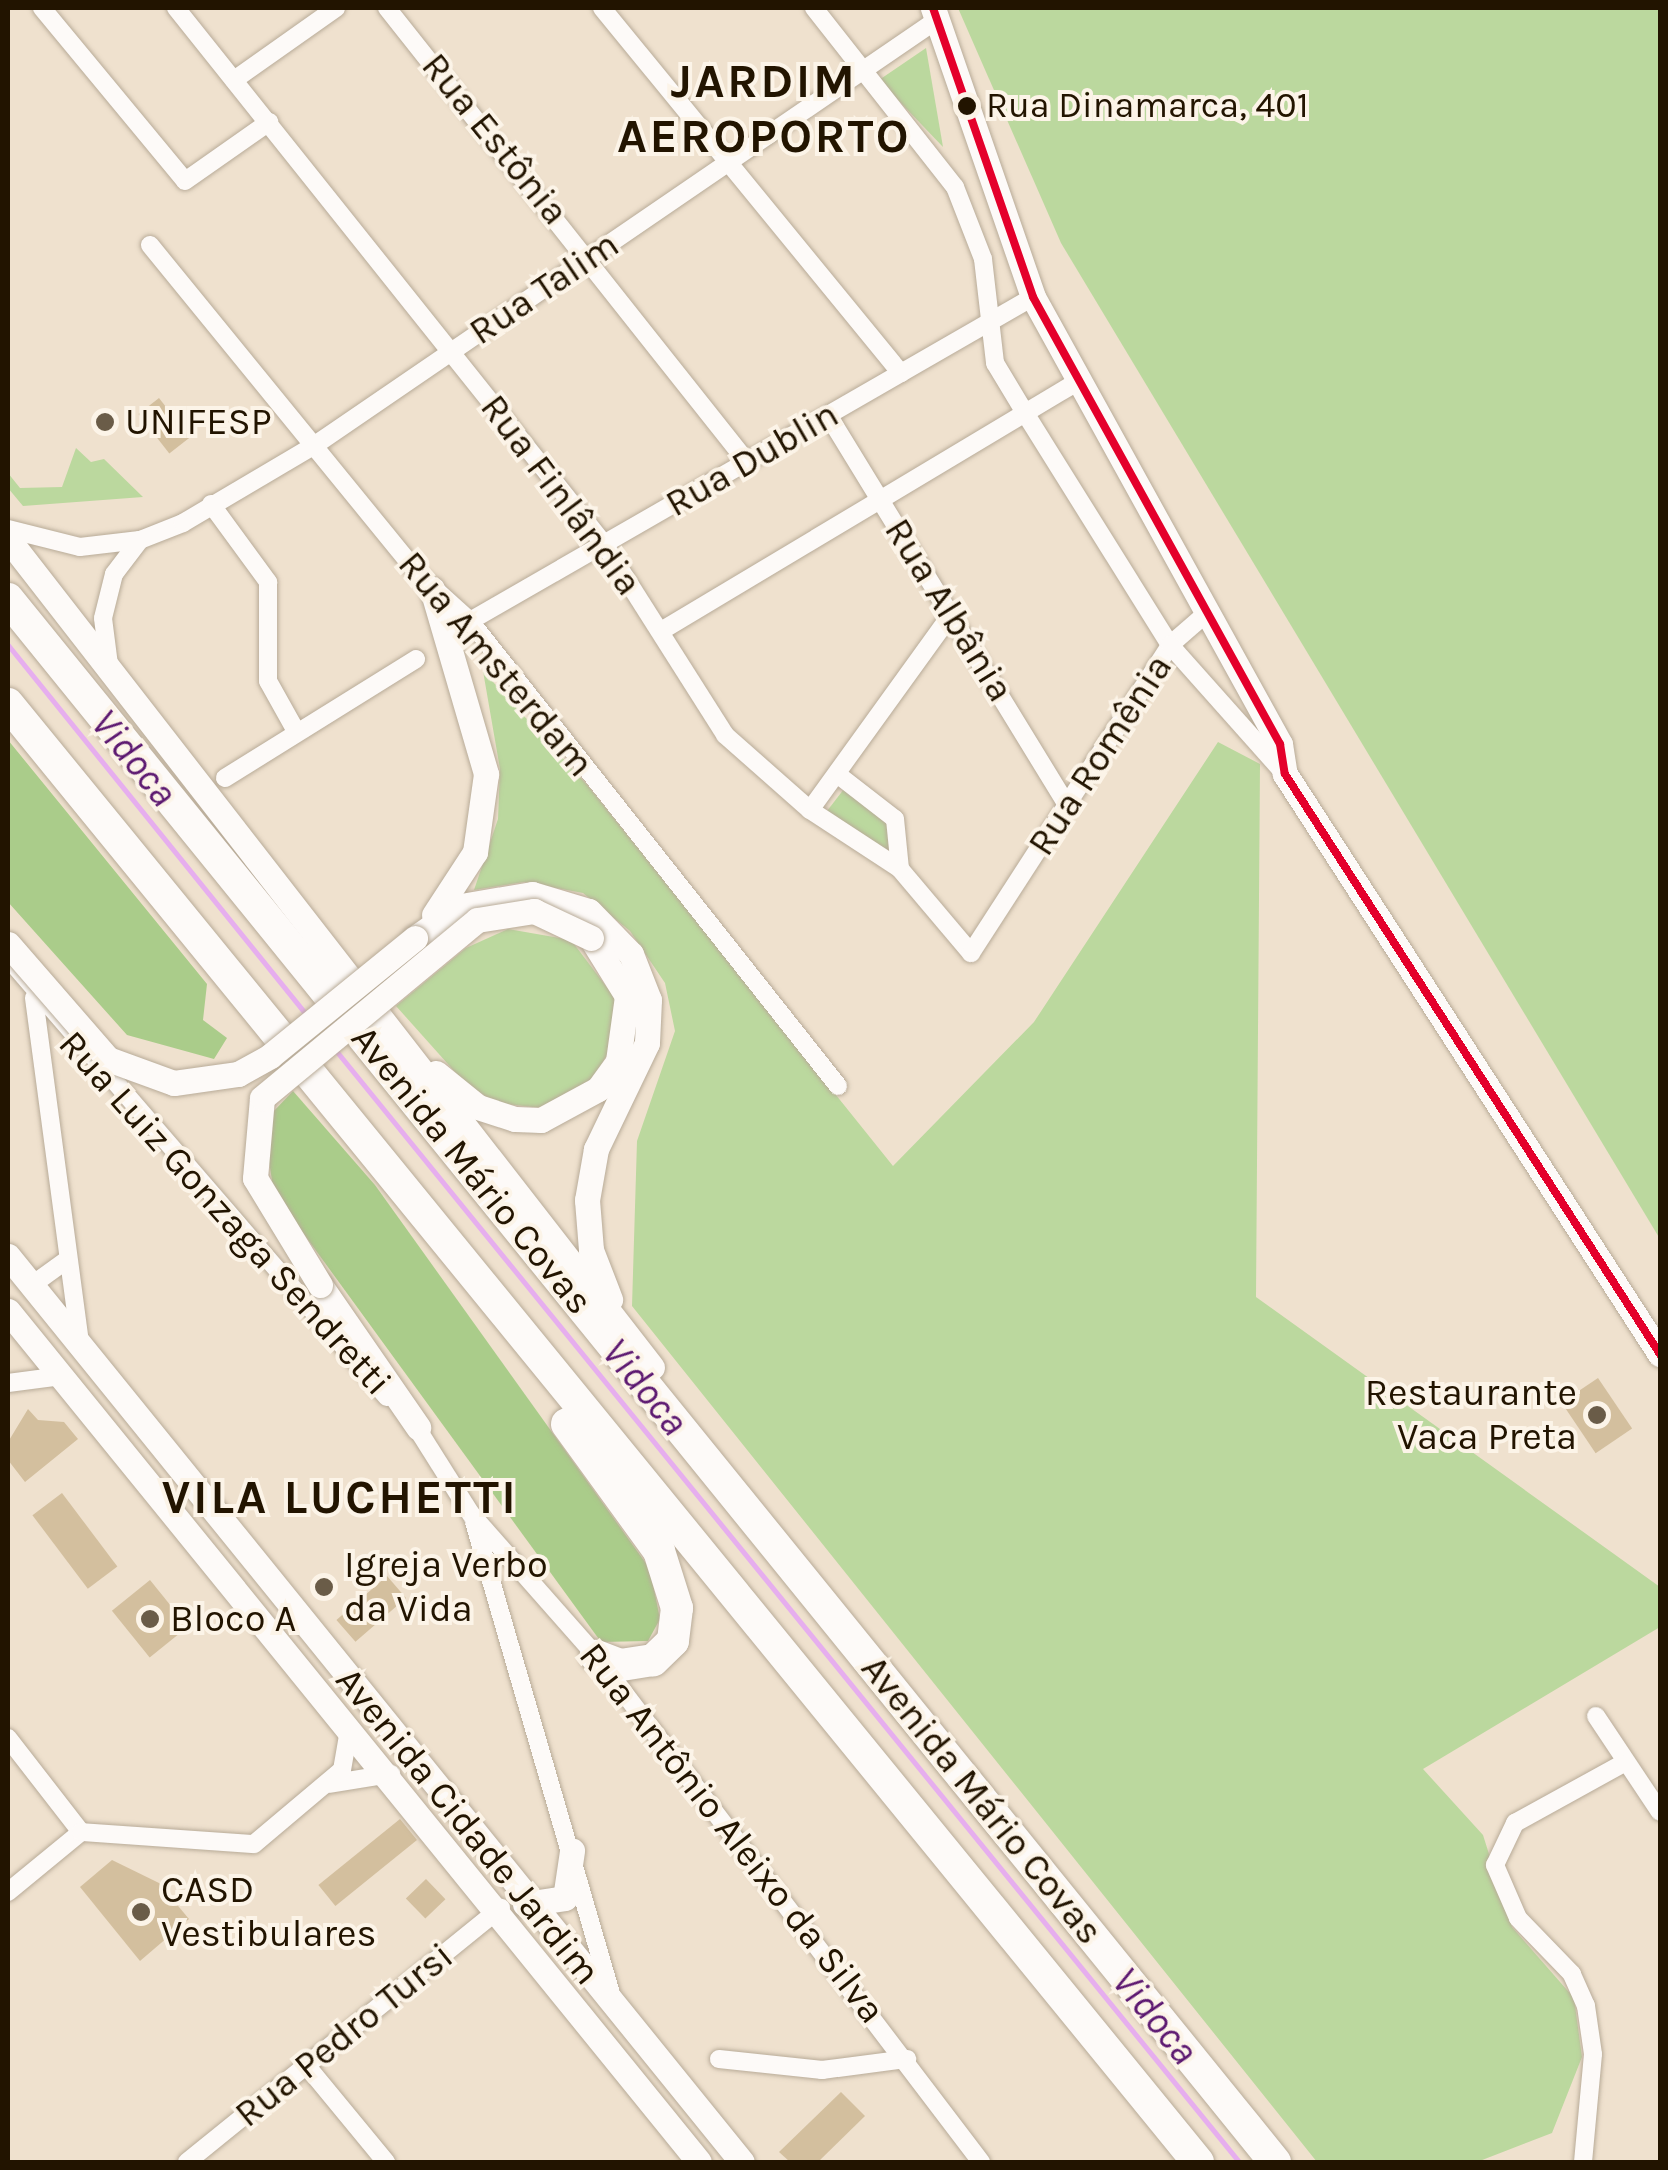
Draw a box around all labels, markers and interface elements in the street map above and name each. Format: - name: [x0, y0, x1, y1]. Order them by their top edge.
- street label: Rua Estônia: [412, 44, 578, 234]
- district label: JARDIM AEROPORTO: [617, 52, 911, 165]
- place label: Rua Dinamarca, 401: [986, 84, 1309, 128]
- marker: Rua Dinamarca, 401: [957, 96, 977, 116]
- street label: Rua Talim: [461, 221, 627, 355]
- street label: Rua Finlândia: [471, 386, 651, 604]
- street label: Rua Dublin: [658, 391, 846, 527]
- place label: UNIFESP: [125, 399, 272, 445]
- marker: UNIFESP: [94, 411, 116, 433]
- street label: Rua Albânia: [875, 510, 1023, 710]
- street label: Rua Amsterdam: [389, 542, 603, 786]
- street label: Rua Romênia: [1018, 646, 1182, 864]
- water label: Vidoca: [80, 700, 188, 816]
- street label: Avenida Mário Covas: [342, 1016, 602, 1324]
- street label: Rua Luiz Gonzaga Sendretti: [49, 1021, 401, 1405]
- water label: Vidoca: [591, 1329, 699, 1445]
- place label: Restaurante Vaca Preta: [1365, 1370, 1577, 1460]
- marker: Restaurante Vaca Preta: [1586, 1404, 1608, 1426]
- district label: VILA LUCHETTI: [162, 1469, 518, 1527]
- place label: Igreja Verbo da Vida: [344, 1542, 548, 1632]
- marker: Igreja Verbo da Vida: [313, 1576, 335, 1598]
- place label: Bloco A: [170, 1596, 296, 1642]
- marker: Bloco A: [139, 1608, 161, 1630]
- street label: Rua Antônio Aleixo da Silva: [569, 1634, 895, 2032]
- street label: Avenida Mário Covas: [852, 1646, 1112, 1954]
- street label: Avenida Cidade Jardim: [326, 1658, 610, 1994]
- place label: CASD Vestibulares: [161, 1867, 377, 1956]
- marker: CASD Vestibulares: [130, 1901, 152, 1923]
- street label: Rua Pedro Tursi: [226, 1933, 462, 2137]
- water label: Vidoca: [1101, 1958, 1209, 2074]

